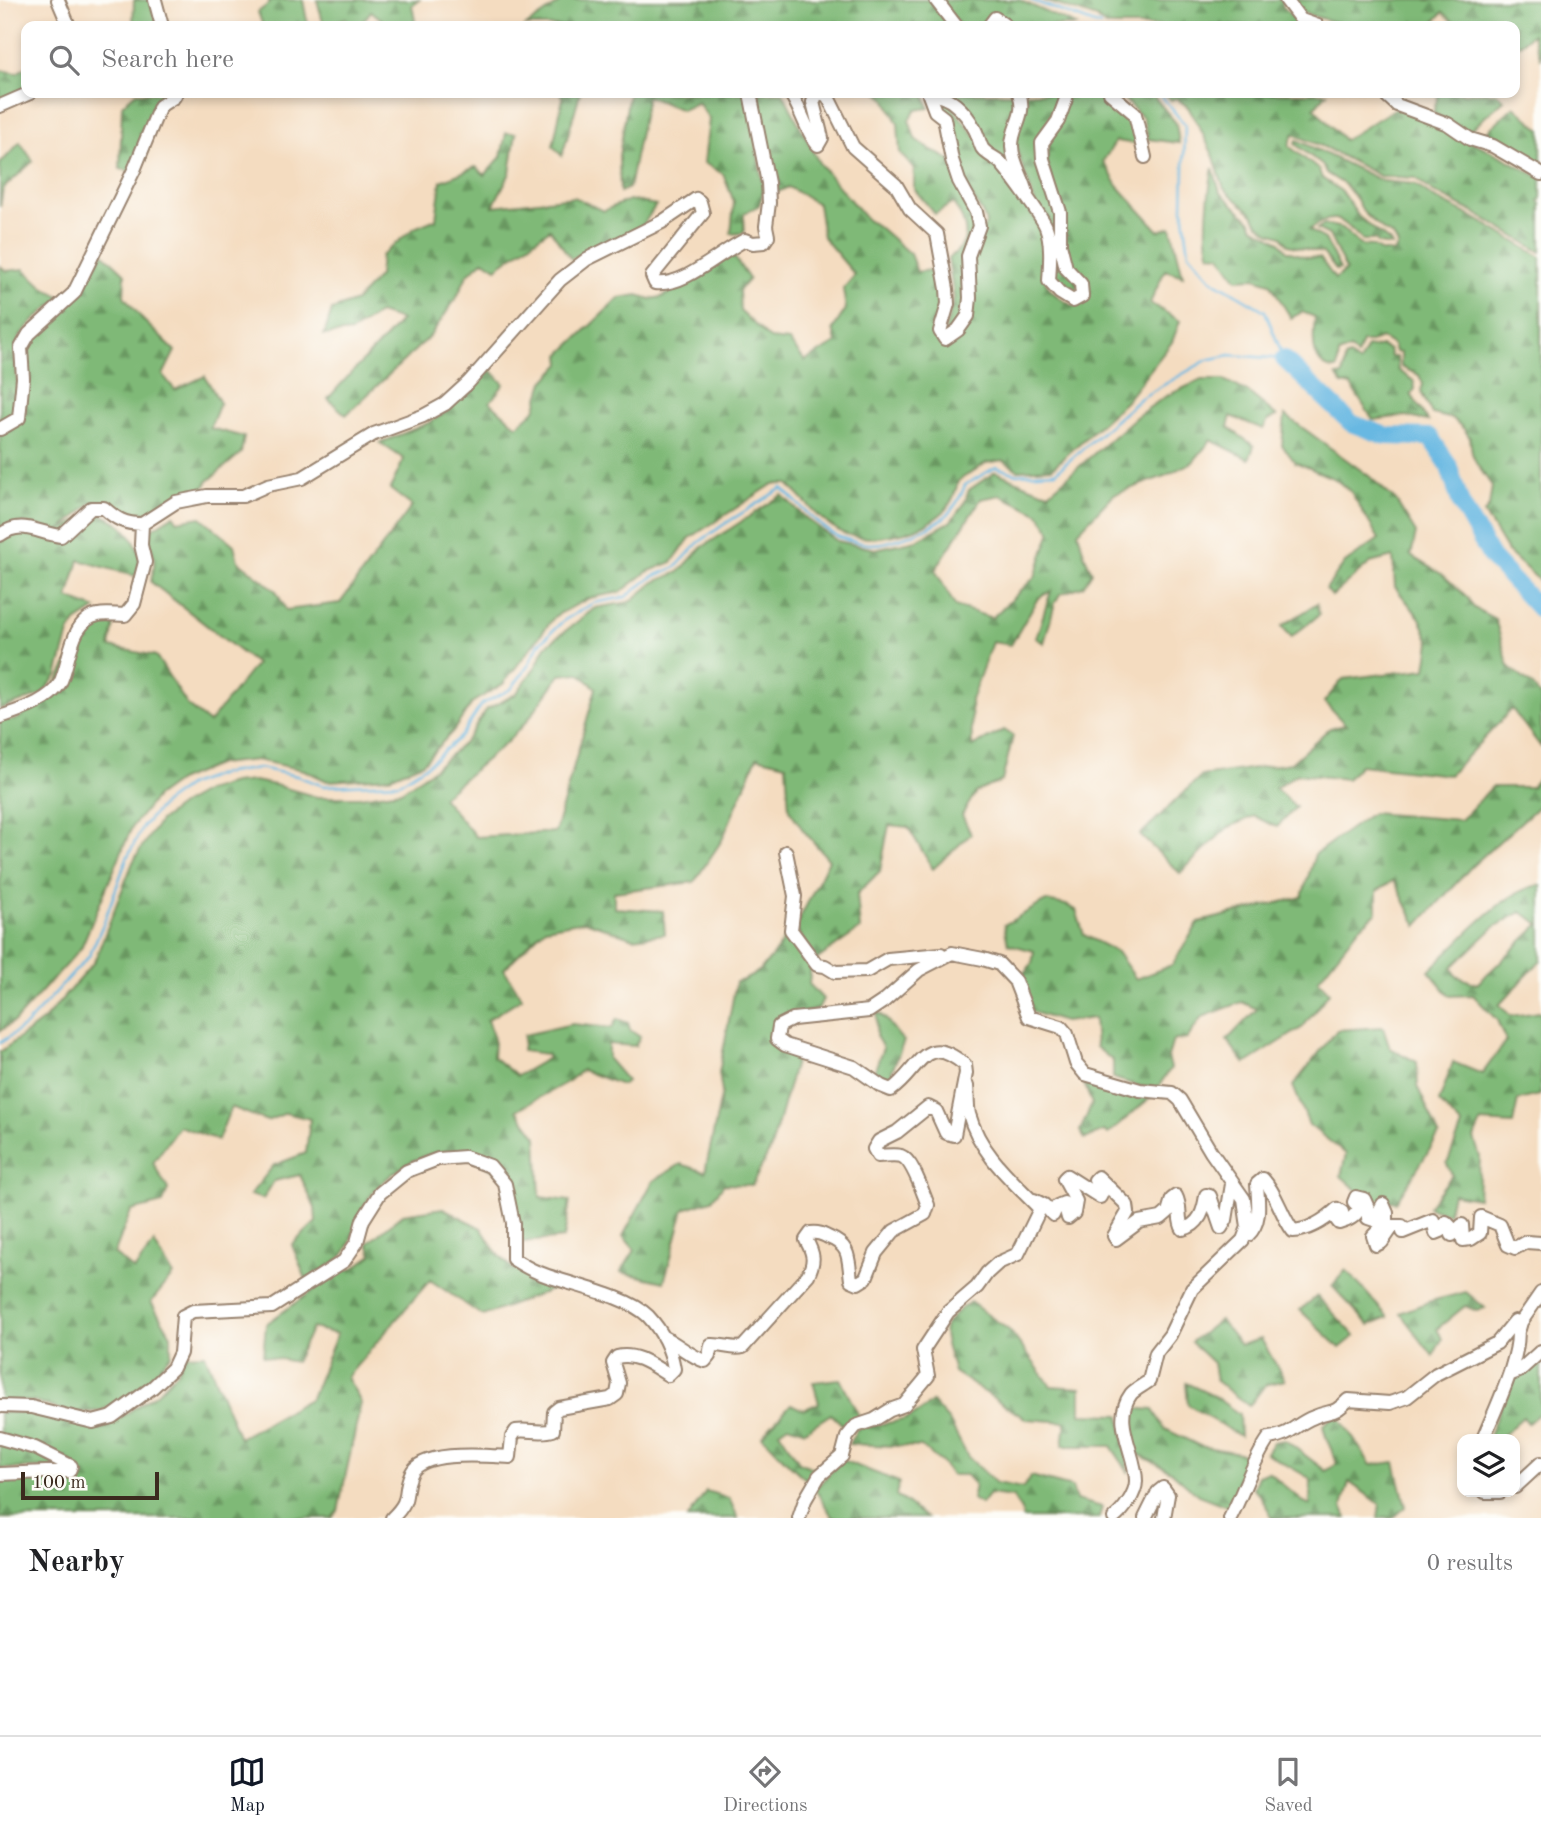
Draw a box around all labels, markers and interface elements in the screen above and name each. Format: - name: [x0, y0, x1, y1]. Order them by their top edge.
- search box: [21, 21, 1520, 98]
- icon: search: [45, 41, 83, 79]
- text: Search here: [101, 47, 234, 73]
- map controls: [1457, 1434, 1520, 1497]
- button: layers: [1457, 1434, 1520, 1497]
- scale bar: [21, 1469, 159, 1501]
- text: 100 m: [32, 1474, 85, 1493]
- text: Nearby: [28, 1548, 125, 1578]
- text: 0 results: [1427, 1552, 1513, 1575]
- tab: Map: [228, 1753, 266, 1818]
- tab: Directions: [723, 1753, 808, 1818]
- tab: Saved: [1264, 1753, 1313, 1818]

